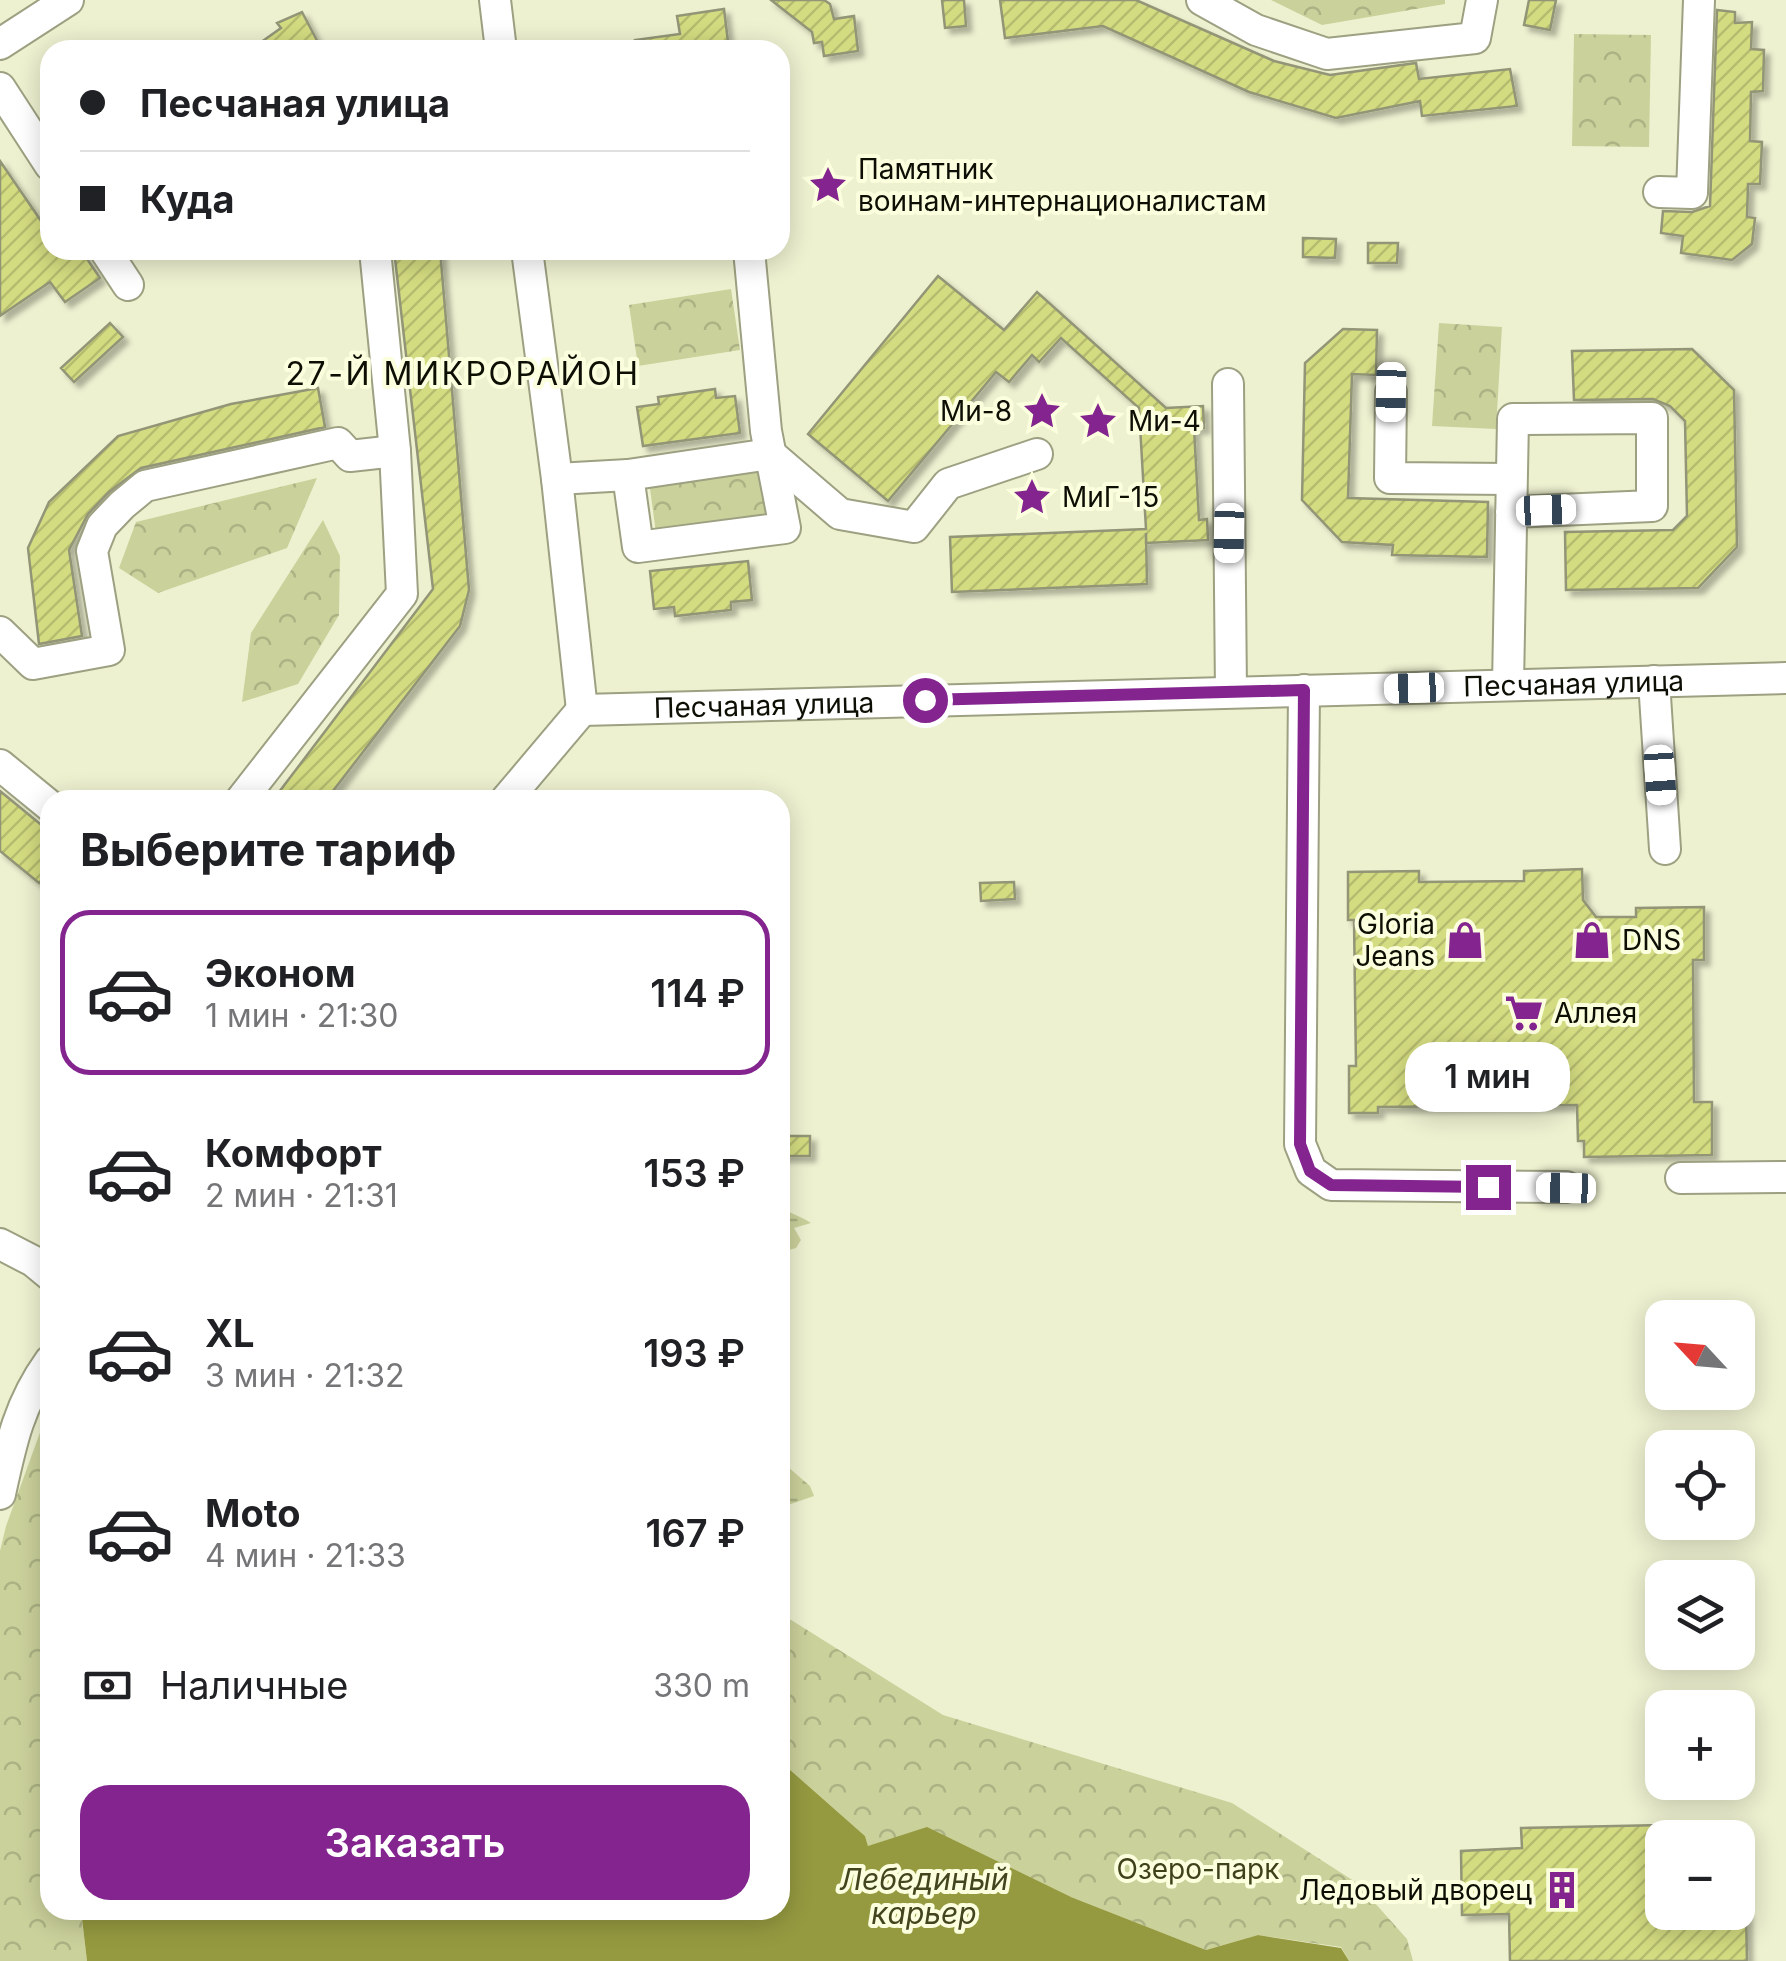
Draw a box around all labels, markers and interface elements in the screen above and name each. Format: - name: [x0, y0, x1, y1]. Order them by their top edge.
- text: Песчаная улица: [140, 80, 450, 126]
- place label: Памятник воинам-интернационалистам: [858, 152, 1267, 218]
- place icon: Памятник воинам-интернационалистам: [807, 164, 849, 206]
- text: Куда: [140, 176, 234, 222]
- district label: 27-Й МИКРОРАЙОН: [286, 354, 640, 393]
- car: [1375, 362, 1407, 422]
- place icon: Ми-8: [1021, 390, 1063, 432]
- place label: Ми-8: [940, 394, 1012, 428]
- place icon: Ми-4: [1077, 400, 1119, 442]
- place label: Ми-4: [1128, 404, 1201, 438]
- place icon: МиГ-15: [1011, 476, 1053, 518]
- place label: МиГ-15: [1062, 480, 1159, 514]
- car: [1515, 494, 1577, 526]
- car: [1213, 503, 1245, 563]
- street label: Песчаная улица: [1463, 664, 1684, 704]
- car: [1383, 672, 1445, 704]
- route start: [903, 678, 948, 723]
- street label: Песчаная улица: [653, 685, 875, 725]
- car: [1643, 744, 1677, 806]
- text: Выберите тариф: [80, 822, 456, 877]
- place label: Gloria Jeans: [1355, 907, 1435, 973]
- shop icon: Gloria Jeans: [1444, 919, 1486, 961]
- shop icon: DNS: [1571, 919, 1613, 961]
- place label: DNS: [1622, 923, 1681, 957]
- icon: car: [85, 948, 175, 1038]
- text: Эконом: [205, 950, 356, 996]
- text: 114 ₽: [650, 970, 745, 1016]
- supermarket icon: Аллея: [1503, 992, 1545, 1034]
- text: 1 мин · 21:30: [205, 996, 398, 1035]
- place label: Аллея: [1554, 996, 1637, 1030]
- callout: 1 мин: [1406, 1042, 1570, 1112]
- text: 1 мин: [1444, 1057, 1531, 1096]
- icon: car: [85, 1128, 175, 1218]
- text: Комфорт: [205, 1130, 382, 1176]
- text: 153 ₽: [644, 1150, 745, 1196]
- route end: [1466, 1165, 1511, 1210]
- car: [1536, 1172, 1596, 1204]
- text: 2 мин · 21:31: [205, 1176, 398, 1215]
- north arrow: [1645, 1300, 1755, 1410]
- map controls: [1645, 1300, 1755, 1930]
- icon: car: [85, 1308, 175, 1398]
- text: XL: [205, 1310, 255, 1356]
- text: 193 ₽: [643, 1330, 745, 1376]
- text: 3 мин · 21:32: [205, 1356, 405, 1395]
- button: locate: [1645, 1430, 1755, 1540]
- icon: car: [85, 1488, 175, 1578]
- text: Moto: [205, 1490, 301, 1536]
- text: 167 ₽: [645, 1510, 745, 1556]
- text: 4 мин · 21:33: [205, 1536, 406, 1575]
- button: layers: [1645, 1560, 1755, 1670]
- icon: cash: [80, 1658, 135, 1713]
- text: Наличные: [160, 1662, 348, 1708]
- text: 330 m: [653, 1666, 750, 1705]
- button: +: [1645, 1690, 1755, 1800]
- button: Заказать: [80, 1785, 750, 1900]
- button: −: [1645, 1820, 1755, 1930]
- park label: Озеро-парк: [1117, 1852, 1279, 1886]
- water label: Лебединый карьер: [839, 1861, 1009, 1931]
- building icon: Ледовый дворец: [1541, 1869, 1583, 1911]
- place label: Ледовый дворец: [1299, 1873, 1532, 1907]

